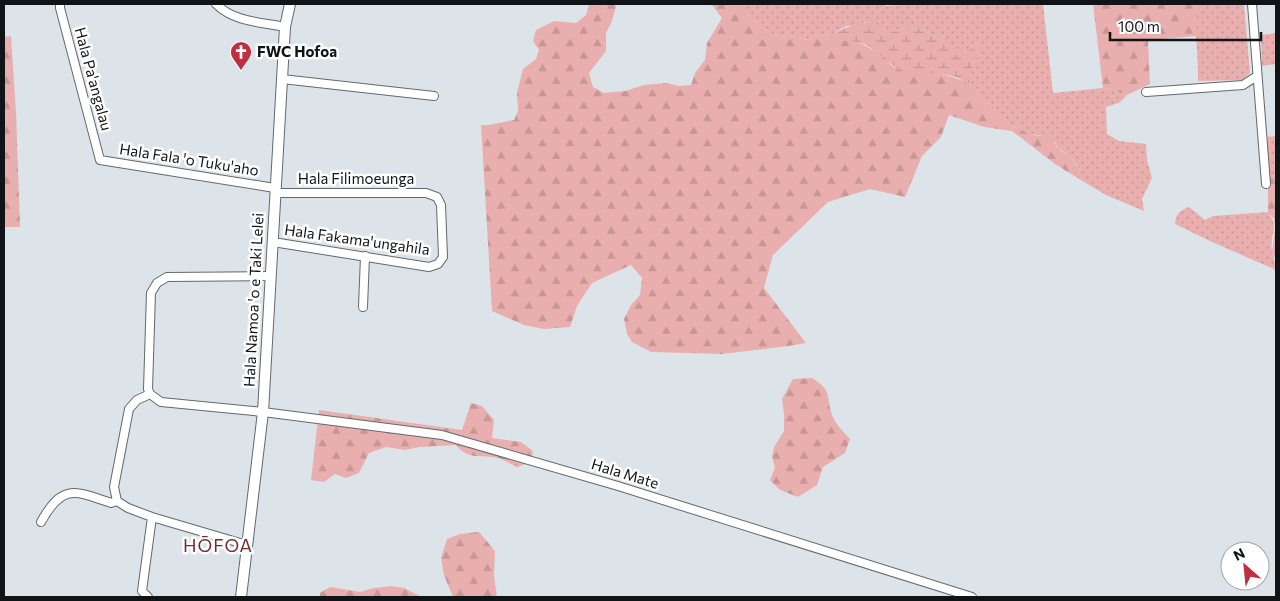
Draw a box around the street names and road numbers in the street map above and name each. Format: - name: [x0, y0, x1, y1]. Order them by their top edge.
- street label: Hala Pa'angalau: [72, 25, 116, 132]
- street label: Hala Fala 'o Tuku'aho: [118, 139, 260, 179]
- street label: Hala Filimoeunga: [298, 169, 414, 187]
- street label: Hala Namoa 'o e Taki Lelei: [239, 212, 267, 387]
- street label: Hala Fakama'ungahila: [283, 220, 431, 258]
- street label: Hala Mate: [589, 454, 661, 492]

